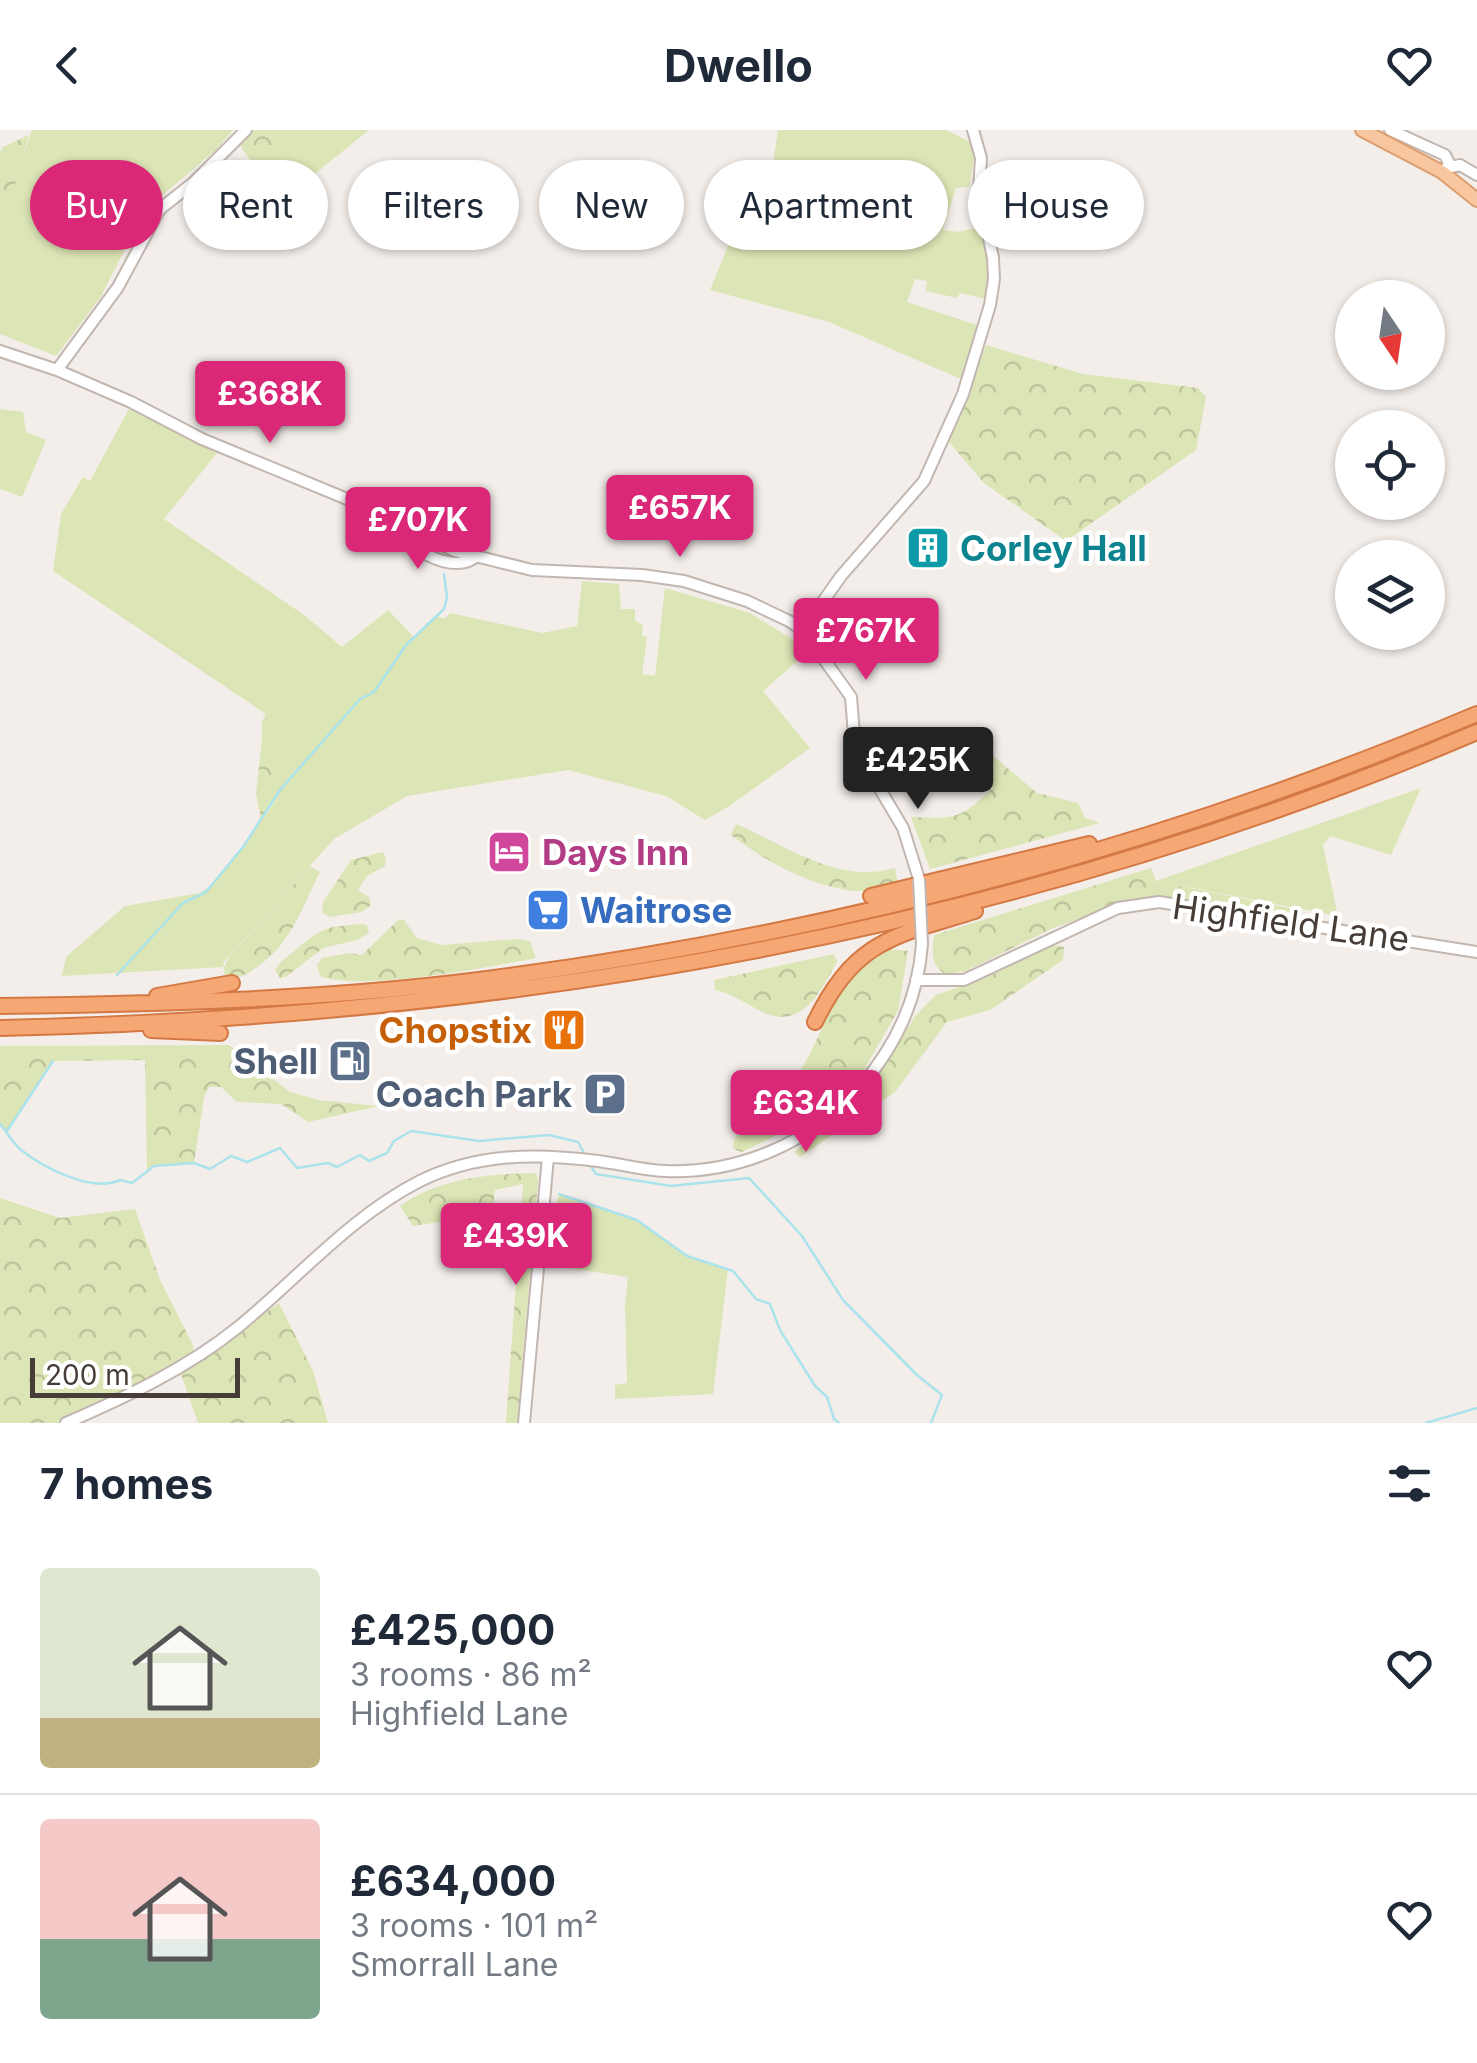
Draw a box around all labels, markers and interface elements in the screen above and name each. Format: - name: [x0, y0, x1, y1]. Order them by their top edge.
- icon: back: [40, 38, 95, 93]
- text: Dwello: [664, 38, 813, 93]
- icon: heart: [1382, 38, 1437, 93]
- chip: Buy: [30, 160, 163, 250]
- chip: Rent: [183, 160, 328, 250]
- chip: Filters: [348, 160, 519, 250]
- chip: New: [539, 160, 684, 250]
- chip: Apartment: [704, 160, 948, 250]
- chip: House: [968, 160, 1144, 250]
- north arrow: [1335, 280, 1445, 390]
- map controls: [1335, 280, 1445, 650]
- pin: £368K: [200, 361, 340, 446]
- text: £368K: [217, 374, 323, 413]
- button: locate: [1335, 410, 1445, 520]
- pin: £657K: [610, 475, 750, 560]
- pin: £707K: [348, 487, 488, 572]
- text: £657K: [628, 488, 732, 527]
- text: £707K: [367, 500, 469, 539]
- building icon: Corley Hall: [905, 525, 951, 571]
- place label: Corley Hall: [960, 527, 1147, 569]
- button: layers: [1335, 540, 1445, 650]
- pin: £767K: [796, 598, 936, 683]
- text: £767K: [816, 611, 916, 650]
- pin: £425K: [848, 727, 988, 812]
- text: £425K: [865, 740, 971, 779]
- hotel icon: Days Inn: [486, 829, 532, 875]
- place label: Days Inn: [542, 831, 689, 873]
- street label: Highfield Lane: [1170, 885, 1412, 959]
- supermarket icon: Waitrose: [525, 887, 571, 933]
- place label: Waitrose: [580, 889, 732, 931]
- restaurant icon: Chopstix: [541, 1007, 587, 1053]
- place label: Chopstix: [379, 1009, 532, 1051]
- fuel station icon: Shell: [327, 1038, 373, 1084]
- place label: Shell: [233, 1040, 318, 1082]
- pin: £634K: [736, 1070, 876, 1155]
- parking icon: Coach Park: [582, 1071, 628, 1117]
- place label: Coach Park: [376, 1073, 573, 1115]
- text: £634K: [753, 1083, 859, 1122]
- pin: £439K: [446, 1203, 586, 1288]
- text: £439K: [463, 1216, 569, 1255]
- scale bar: [30, 1353, 240, 1398]
- text: 200 m: [45, 1358, 130, 1392]
- icon: filters: [1382, 1456, 1437, 1511]
- text: 7 homes: [40, 1458, 213, 1509]
- text: £425,000: [350, 1604, 555, 1655]
- icon: home: [120, 1608, 240, 1728]
- icon: heart: [1382, 1641, 1437, 1696]
- text: 3 rooms · 86 m²: [350, 1655, 592, 1694]
- text: Highfield Lane: [350, 1694, 568, 1733]
- text: £634,000: [350, 1855, 556, 1906]
- icon: home: [120, 1859, 240, 1979]
- icon: heart: [1382, 1892, 1437, 1947]
- text: 3 rooms · 101 m²: [350, 1906, 598, 1945]
- text: Smorrall Lane: [350, 1945, 558, 1984]

